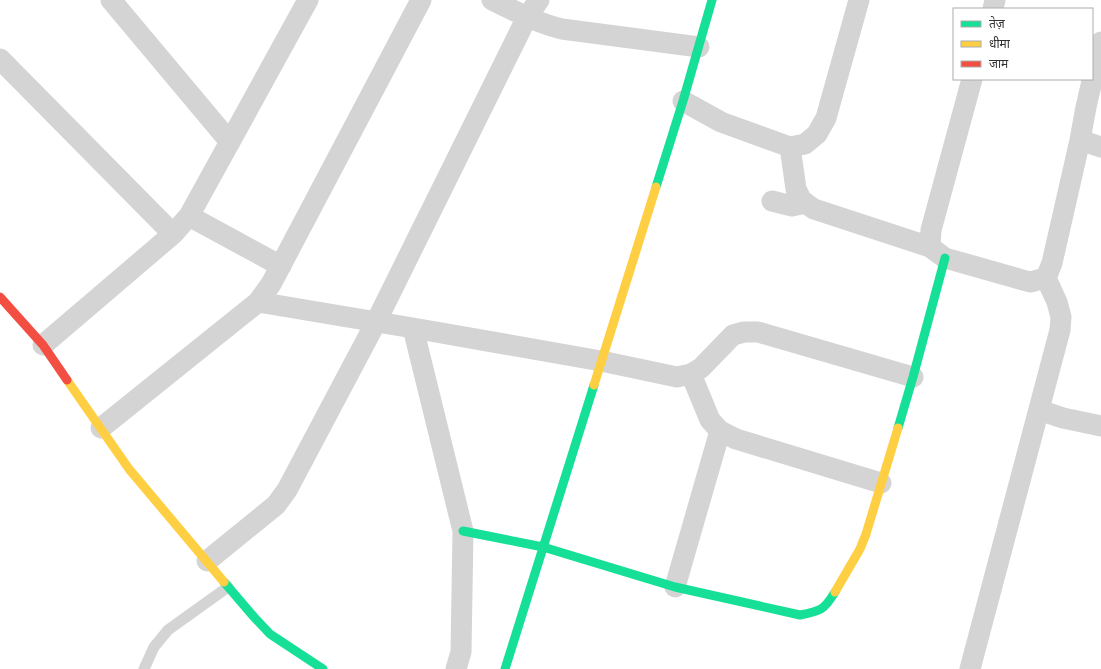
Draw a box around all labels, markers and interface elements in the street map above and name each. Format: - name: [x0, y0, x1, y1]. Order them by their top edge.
- legend: [953, 8, 1093, 80]
- text: तेज़: [989, 16, 1006, 30]
- text: धीमा: [989, 36, 1011, 50]
- text: जाम: [989, 56, 1009, 70]

